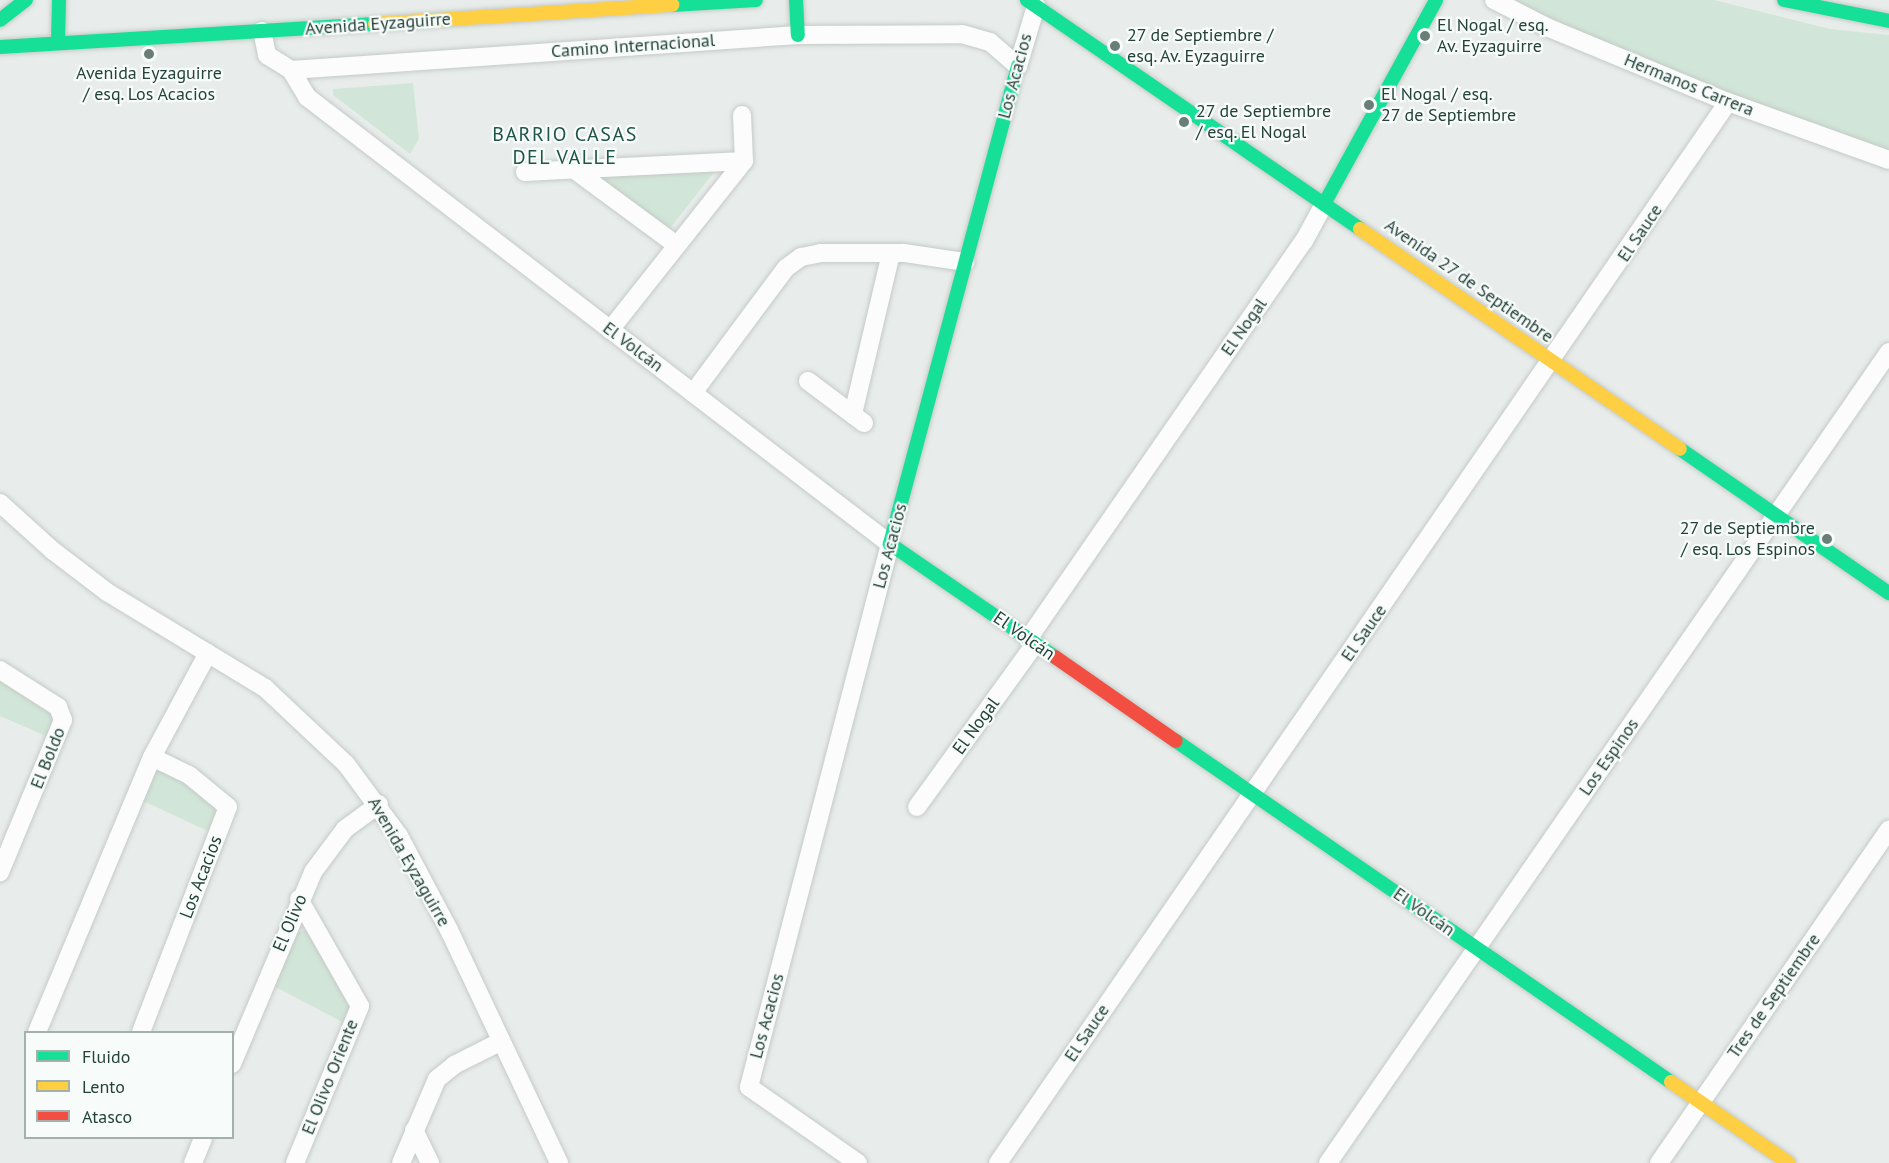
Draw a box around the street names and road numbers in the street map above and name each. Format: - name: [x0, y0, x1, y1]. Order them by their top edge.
- street label: Avenida Eyzaguirre: [304, 8, 452, 40]
- street label: Camino Internacional: [550, 29, 716, 63]
- street label: Los Acacios: [993, 31, 1037, 121]
- street label: Hermanos Carrera: [1621, 49, 1757, 121]
- street label: El Sauce: [1613, 200, 1667, 266]
- street label: Avenida 27 de Septiembre: [1380, 214, 1558, 348]
- street label: El Nogal: [1216, 294, 1272, 360]
- street label: El Volcán: [598, 317, 668, 377]
- street label: Los Acacios: [868, 501, 912, 591]
- street label: El Sauce: [1337, 600, 1391, 666]
- street label: El Volcán: [989, 607, 1059, 665]
- street label: El Nogal: [948, 693, 1004, 759]
- street label: Los Espinos: [1575, 714, 1643, 800]
- street label: El Boldo: [26, 724, 70, 792]
- street label: Avenida Eyzaguirre: [363, 793, 455, 931]
- street label: Los Acacios: [175, 832, 227, 922]
- street label: El Volcán: [1389, 883, 1459, 941]
- street label: El Olivo: [268, 891, 312, 955]
- street label: Tres de Septiembre: [1723, 929, 1825, 1063]
- street label: Los Acacios: [745, 971, 789, 1061]
- street label: El Sauce: [1060, 1000, 1114, 1066]
- street label: El Olivo Oriente: [297, 1016, 363, 1138]

